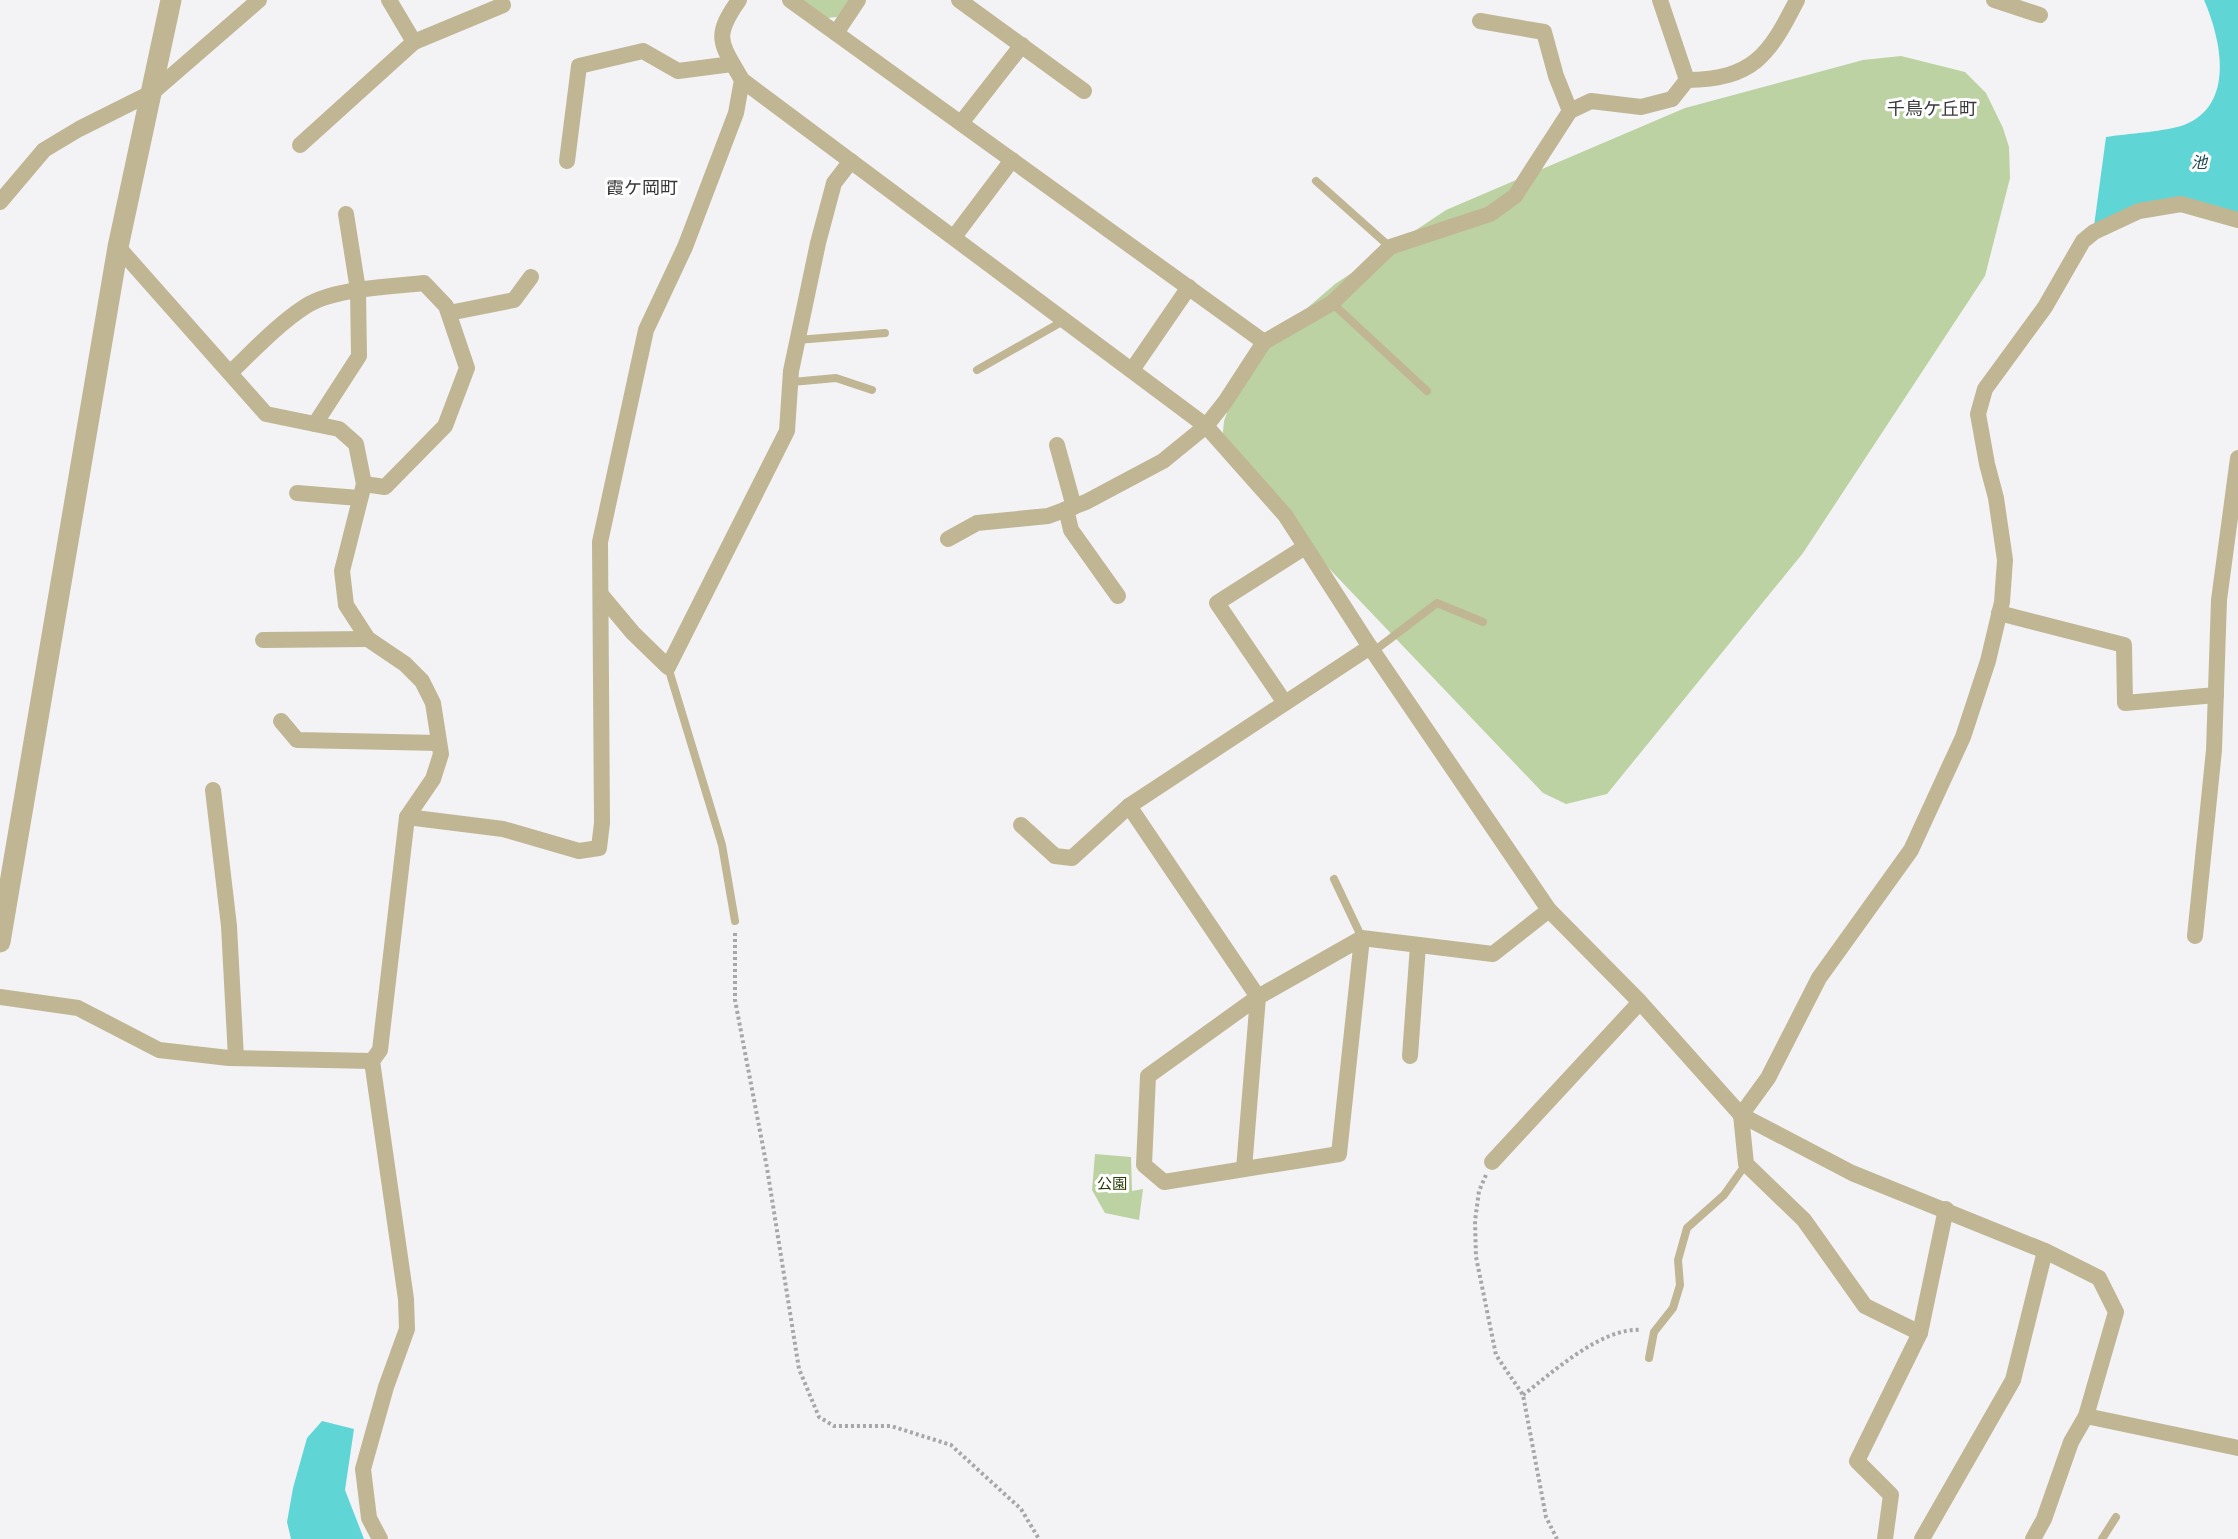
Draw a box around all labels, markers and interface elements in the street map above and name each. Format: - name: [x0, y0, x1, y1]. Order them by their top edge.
- district label: 千鳥ケ丘町: [1887, 98, 1977, 119]
- water label: 池: [2191, 153, 2209, 172]
- district label: 霞ケ岡町: [606, 177, 678, 198]
- park label: 公園: [1097, 1175, 1127, 1193]

